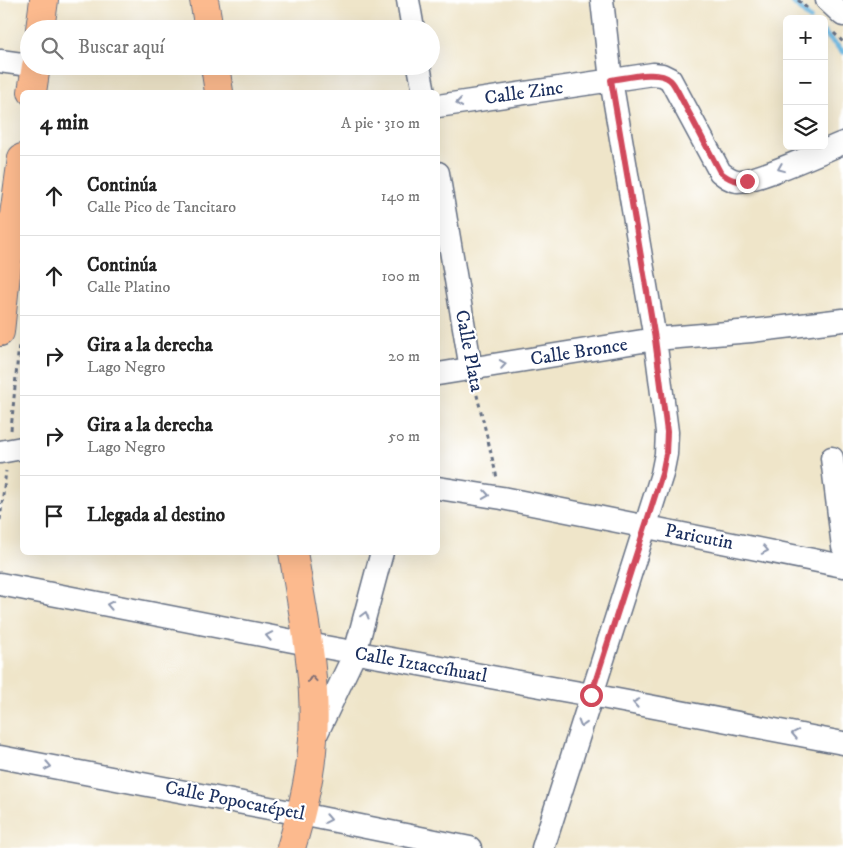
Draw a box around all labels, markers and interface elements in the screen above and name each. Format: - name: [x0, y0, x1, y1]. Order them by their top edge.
- map controls: [783, 15, 828, 150]
- button: +: [783, 15, 828, 60]
- search box: [20, 20, 440, 75]
- icon: search: [38, 34, 66, 62]
- text: Buscar aquí: [78, 36, 164, 59]
- button: −: [783, 60, 828, 105]
- street label: Calle Zinc: [483, 76, 565, 110]
- one-way arrow: [455, 97, 463, 108]
- button: layers: [783, 105, 828, 150]
- text: 4 min: [40, 110, 89, 136]
- text: A pie · 310 m: [341, 113, 420, 133]
- one-way arrow: [778, 162, 786, 172]
- route end: [736, 170, 759, 193]
- text: Continúa: [87, 174, 157, 197]
- icon: ahead: [40, 182, 68, 210]
- text: 140 m: [381, 186, 420, 206]
- text: Calle Pico de Tancitaro: [87, 197, 236, 217]
- text: Continúa: [87, 254, 157, 277]
- icon: ahead: [40, 262, 68, 290]
- text: 100 m: [382, 266, 420, 286]
- text: Calle Platino: [87, 277, 170, 297]
- street label: Calle Plata: [450, 308, 488, 394]
- street label: Calle Bronce: [529, 333, 629, 371]
- text: Gira a la derecha: [87, 334, 213, 357]
- icon: right: [40, 342, 68, 370]
- text: 20 m: [388, 346, 420, 366]
- text: Lago Negro: [87, 357, 165, 377]
- one-way arrow: [499, 359, 507, 370]
- text: Gira a la derecha: [87, 414, 213, 437]
- icon: right: [40, 422, 68, 450]
- text: 50 m: [388, 426, 420, 446]
- text: Lago Negro: [87, 437, 165, 457]
- one-way arrow: [481, 490, 490, 500]
- icon: arrive: [40, 502, 68, 530]
- text: Llegada al destino: [87, 504, 225, 527]
- street label: Paricutin: [663, 519, 735, 555]
- one-way arrow: [761, 545, 770, 555]
- one-way arrow: [105, 601, 114, 611]
- one-way arrow: [359, 610, 370, 619]
- one-way arrow: [265, 632, 274, 642]
- street label: Calle Iztaccíhuatl: [353, 642, 489, 688]
- one-way arrow: [307, 675, 318, 683]
- route start: [580, 684, 603, 707]
- one-way arrow: [631, 699, 640, 709]
- one-way arrow: [578, 720, 588, 728]
- one-way arrow: [791, 729, 800, 740]
- one-way arrow: [44, 761, 52, 771]
- street label: Calle Popocatépetl: [163, 776, 307, 826]
- one-way arrow: [324, 813, 332, 824]

